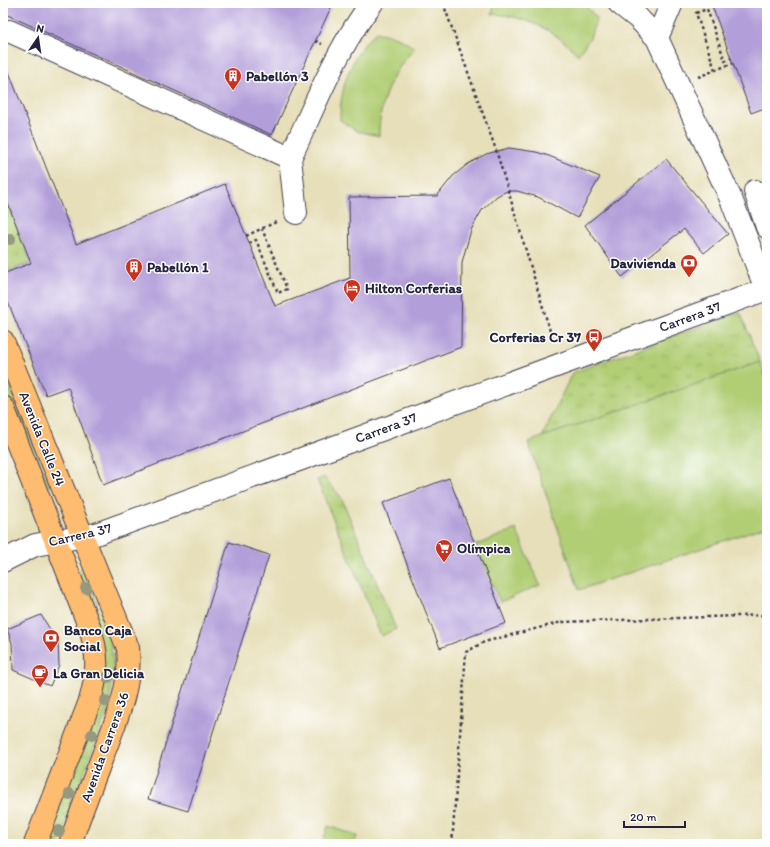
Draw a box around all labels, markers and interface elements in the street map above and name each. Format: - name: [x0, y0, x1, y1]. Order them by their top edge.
- north arrow: [18, 18, 58, 58]
- text: N: [35, 22, 45, 36]
- building icon: Pabellón 3: [223, 66, 243, 91]
- place label: Pabellón 3: [246, 68, 309, 85]
- bank icon: Davivienda: [679, 253, 699, 278]
- place label: Davivienda: [610, 255, 676, 272]
- building icon: Pabellón 1: [124, 257, 144, 282]
- place label: Pabellón 1: [147, 259, 209, 276]
- hotel icon: Hilton Corferias: [342, 278, 362, 303]
- place label: Hilton Corferias: [365, 280, 462, 297]
- street label: Carrera 37: [657, 298, 723, 336]
- bus stop icon: Corferias Cr 37: [584, 327, 604, 352]
- place label: Corferias Cr 37: [490, 329, 581, 346]
- street label: Avenida Calle 24: [15, 389, 69, 489]
- street label: Carrera 37: [353, 409, 419, 447]
- street label: Carrera 37: [47, 519, 113, 551]
- supermarket icon: Olímpica: [434, 538, 454, 563]
- place label: Olímpica: [457, 540, 511, 557]
- place label: Banco Caja Social: [64, 622, 133, 655]
- bank icon: Banco Caja Social: [41, 628, 61, 653]
- cafe icon: La Gran Delicia: [30, 663, 50, 688]
- place label: La Gran Delicia: [53, 665, 145, 682]
- street label: Avenida Carrera 36: [77, 690, 133, 804]
- scale bar: [624, 803, 685, 829]
- text: 20 m: [630, 810, 657, 824]

